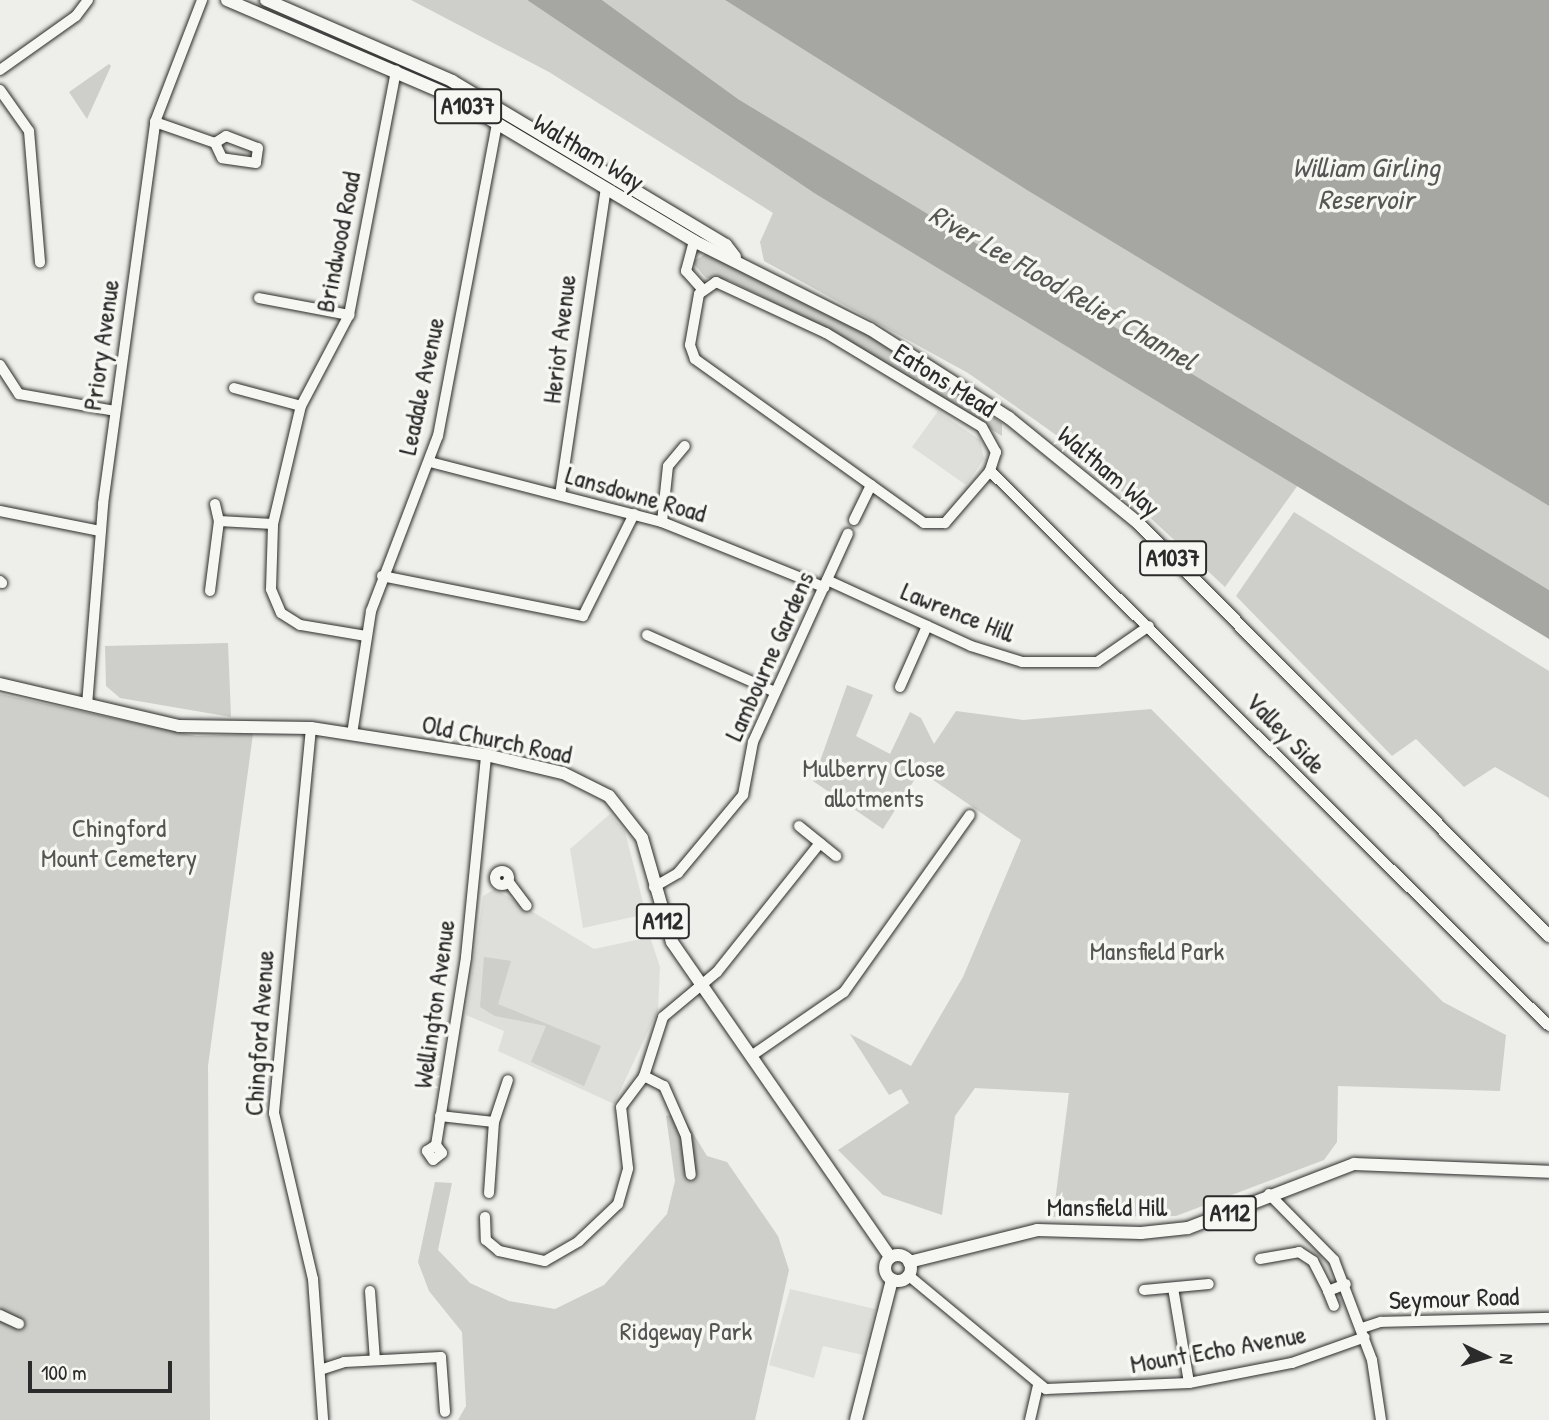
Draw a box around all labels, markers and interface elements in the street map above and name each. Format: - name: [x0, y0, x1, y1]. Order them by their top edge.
- road number: A1037: [433, 86, 503, 126]
- street label: Waltham Way: [528, 107, 650, 197]
- water label: William Girling Reservoir: [1292, 150, 1440, 216]
- street label: Brindwood Road: [309, 169, 367, 315]
- water label: River Lee Flood Relief Channel: [923, 197, 1203, 377]
- street label: Heriot Avenue: [536, 273, 582, 405]
- street label: Priory Avenue: [76, 278, 126, 412]
- street label: Leadale Avenue: [391, 314, 451, 458]
- street label: Eatons Mead: [888, 336, 1002, 424]
- street label: Waltham Way: [1051, 419, 1167, 523]
- street label: Lansdowne Road: [562, 459, 710, 529]
- road number: A1037: [1138, 538, 1208, 578]
- street label: Lambourne Gardens: [718, 566, 820, 746]
- street label: Lawrence Hill: [897, 575, 1019, 649]
- street label: Valley Side: [1239, 686, 1333, 780]
- street label: Old Church Road: [419, 708, 575, 770]
- park label: Mulberry Close allotments: [803, 752, 945, 814]
- park label: Chingford Mount Cemetery: [41, 812, 197, 874]
- road number: A112: [635, 901, 691, 942]
- street label: Wellington Avenue: [407, 918, 461, 1090]
- park label: Mansfield Park: [1090, 935, 1224, 967]
- street label: Chingford Avenue: [238, 949, 280, 1117]
- street label: Mansfield Hill: [1047, 1191, 1167, 1223]
- road number: A112: [1202, 1192, 1258, 1233]
- street label: Seymour Road: [1388, 1280, 1520, 1316]
- park label: Ridgeway Park: [620, 1315, 752, 1347]
- street label: Mount Echo Avenue: [1128, 1318, 1308, 1380]
- north arrow: [1451, 1322, 1521, 1392]
- scale bar: [32, 1346, 175, 1390]
- text: N: [1494, 1353, 1520, 1365]
- text: 100 m: [41, 1358, 87, 1387]

